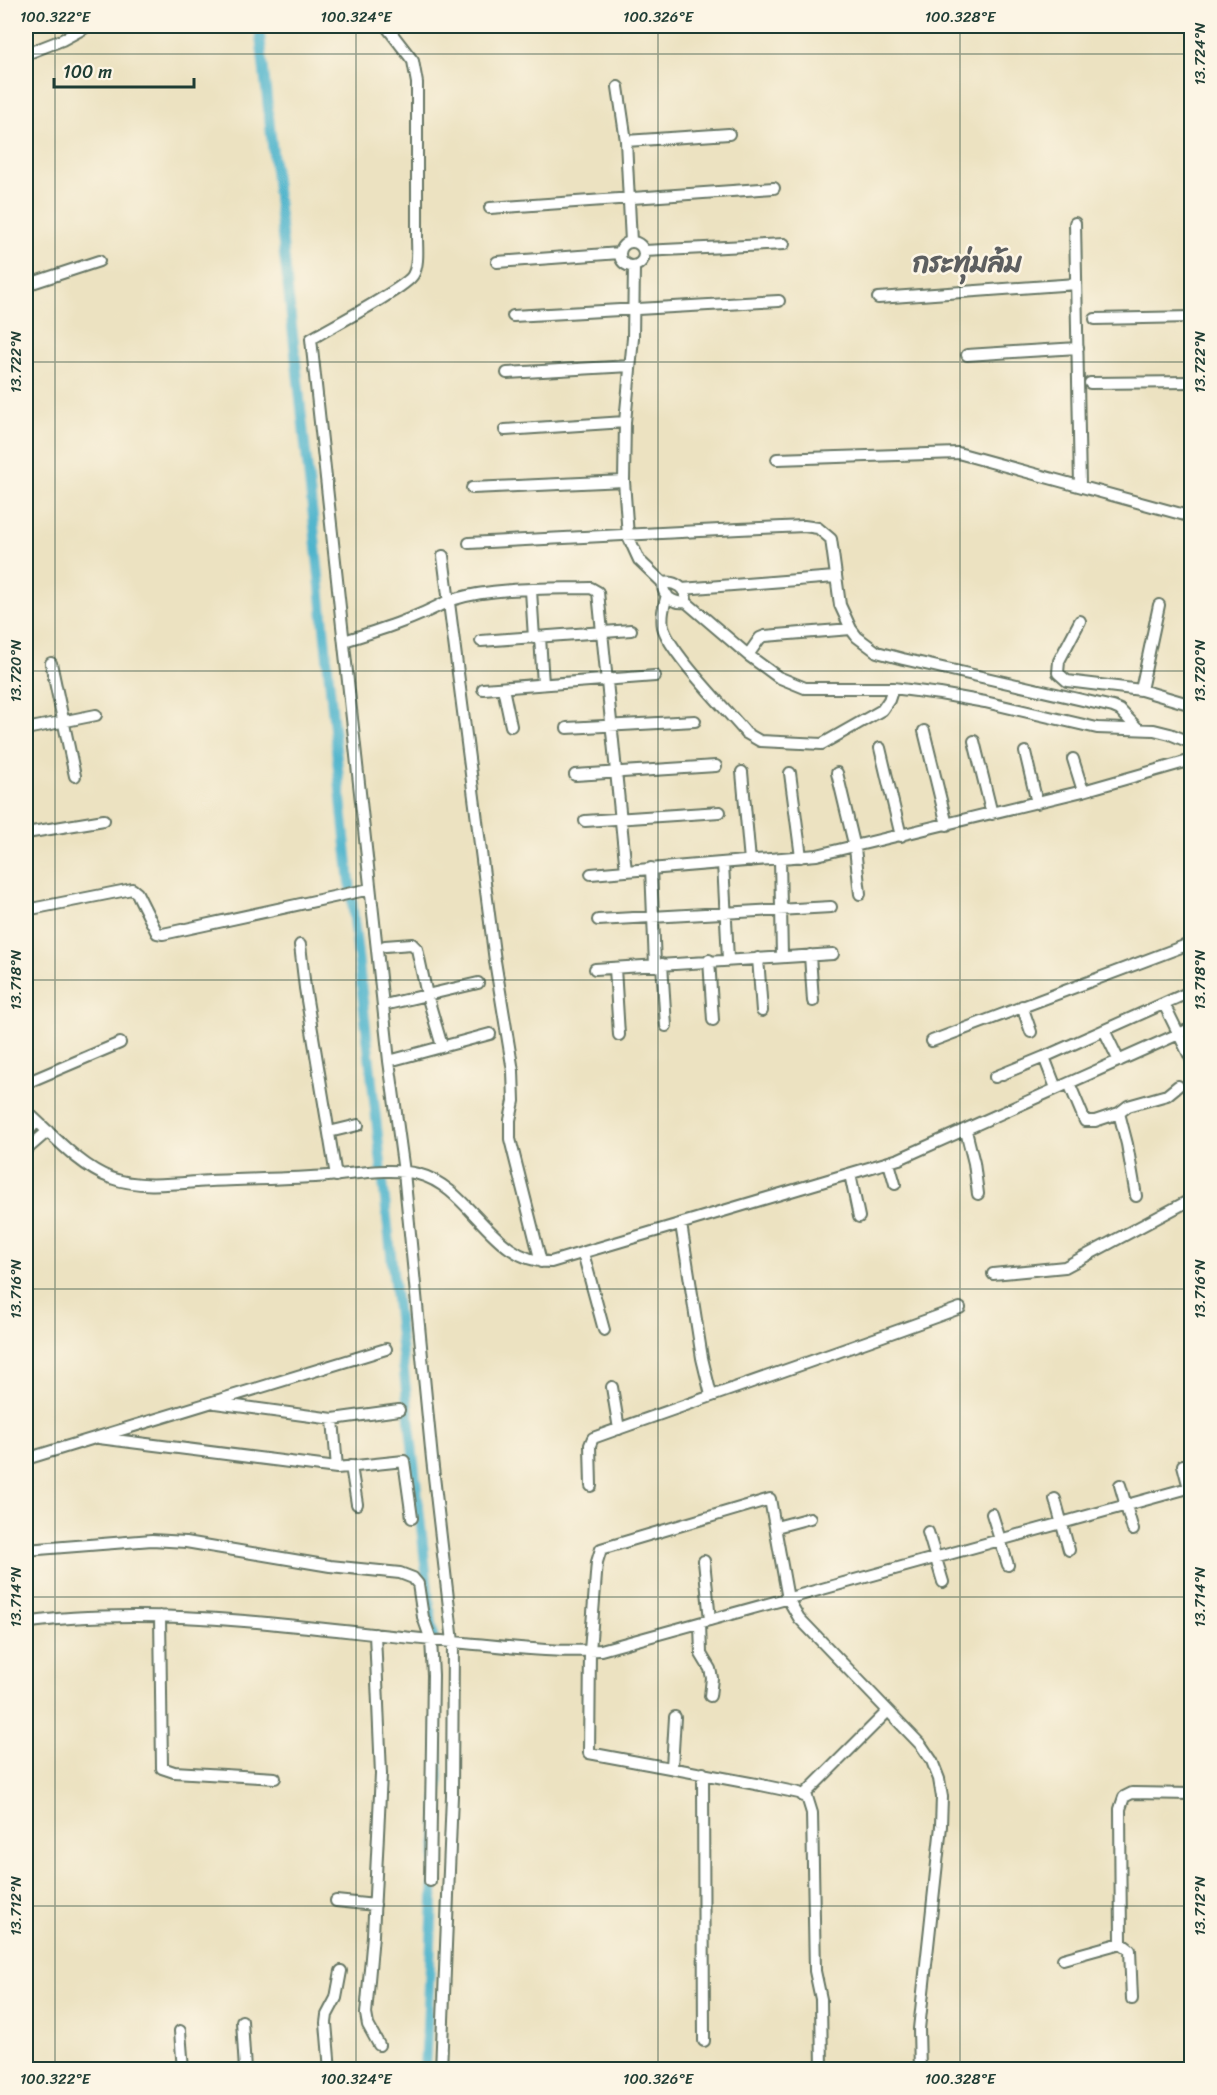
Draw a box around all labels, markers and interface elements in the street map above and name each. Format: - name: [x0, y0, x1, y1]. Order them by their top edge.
- text: 100.322°E: [20, 4, 92, 30]
- text: 100.324°E: [321, 4, 393, 30]
- text: 100.326°E: [623, 4, 695, 30]
- text: 100.328°E: [925, 4, 997, 30]
- text: 13.724°N: [1187, 22, 1213, 85]
- scale bar: [54, 51, 194, 89]
- text: 100 m: [63, 56, 112, 88]
- district label: กระทุ่มล้ม: [912, 238, 1022, 287]
- text: 13.722°N: [3, 330, 29, 393]
- text: 13.722°N: [1187, 330, 1213, 393]
- text: 13.720°N: [3, 639, 29, 702]
- text: 13.720°N: [1187, 639, 1213, 702]
- text: 13.718°N: [3, 949, 29, 1010]
- text: 13.718°N: [1187, 949, 1213, 1010]
- text: 13.716°N: [3, 1259, 29, 1319]
- text: 13.716°N: [1187, 1259, 1213, 1319]
- text: 13.714°N: [3, 1566, 29, 1627]
- text: 13.714°N: [1187, 1566, 1213, 1627]
- text: 13.712°N: [3, 1876, 29, 1936]
- text: 13.712°N: [1187, 1876, 1213, 1936]
- text: 100.322°E: [20, 2066, 92, 2092]
- text: 100.324°E: [321, 2066, 393, 2092]
- text: 100.326°E: [623, 2066, 695, 2092]
- text: 100.328°E: [925, 2066, 997, 2092]

